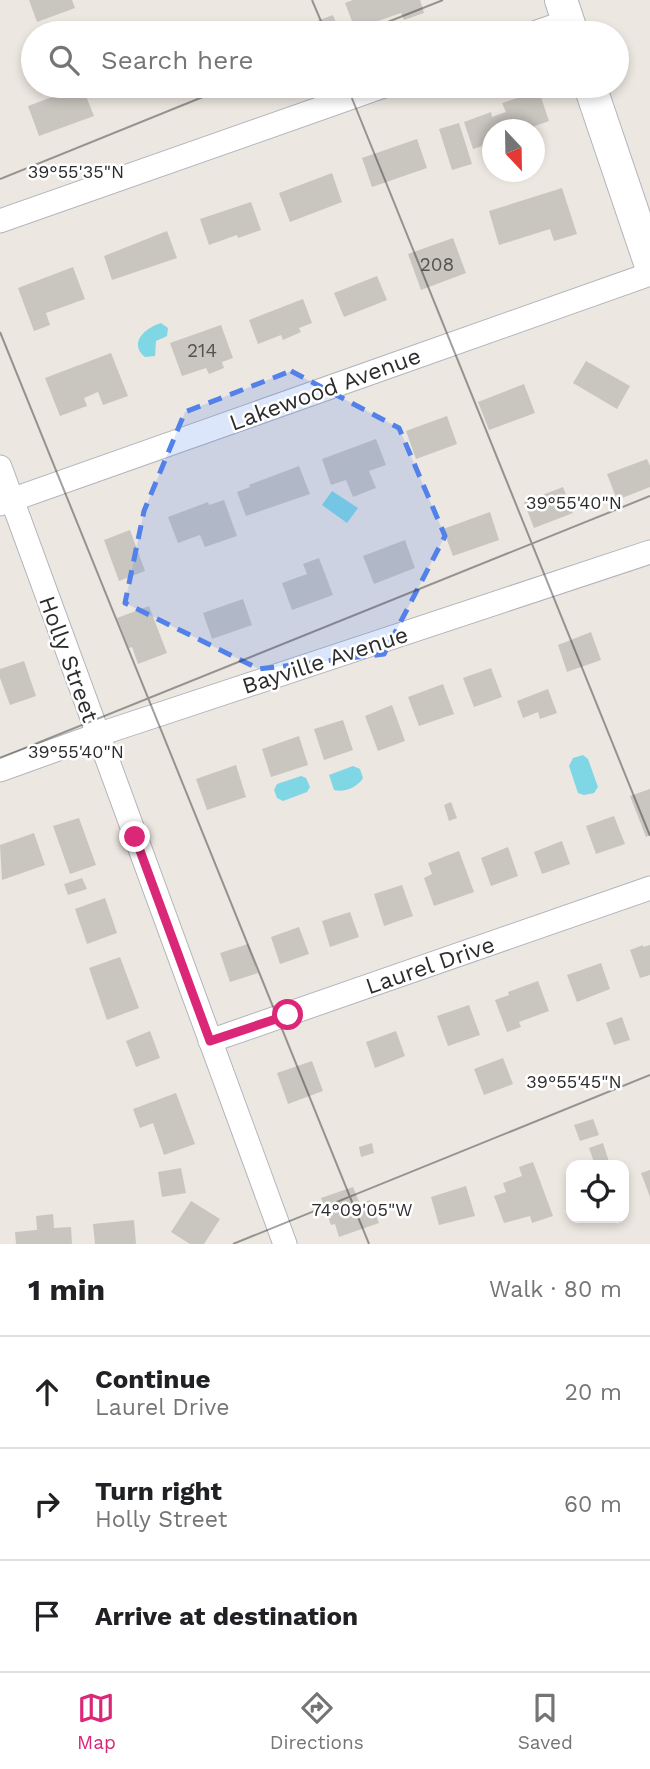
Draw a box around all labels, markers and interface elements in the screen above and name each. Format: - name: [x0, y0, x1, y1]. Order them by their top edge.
- search box: [21, 21, 629, 98]
- icon: search: [45, 41, 83, 79]
- text: Search here: [101, 45, 253, 75]
- north arrow: [482, 119, 545, 182]
- text: 39°55'35"N: [28, 161, 124, 182]
- house number: 208: [420, 253, 454, 276]
- house number: 214: [187, 339, 217, 362]
- street label: Lakewood Avenue: [226, 342, 424, 437]
- text: 39°55'40"N: [526, 492, 622, 513]
- street label: Holly Street: [33, 592, 104, 726]
- street label: Bayville Avenue: [239, 621, 412, 700]
- text: 39°55'40"N: [28, 741, 124, 762]
- route end: [119, 821, 150, 852]
- street label: Laurel Drive: [362, 931, 498, 1000]
- route start: [272, 999, 303, 1030]
- text: 39°55'45"N: [526, 1071, 622, 1092]
- map controls: [566, 1160, 629, 1223]
- button: locate: [566, 1160, 629, 1223]
- text: 74°09'05"W: [312, 1199, 412, 1220]
- text: 1 min: [28, 1272, 105, 1307]
- text: Walk · 80 m: [489, 1276, 622, 1303]
- text: Continue: [95, 1364, 211, 1394]
- icon: ahead: [28, 1373, 66, 1411]
- text: 20 m: [565, 1379, 622, 1406]
- text: Laurel Drive: [95, 1394, 230, 1421]
- text: Turn right: [95, 1476, 222, 1506]
- icon: right: [28, 1485, 66, 1523]
- text: 60 m: [564, 1491, 622, 1518]
- text: Holly Street: [95, 1506, 227, 1533]
- icon: arrive: [28, 1597, 66, 1635]
- text: Arrive at destination: [95, 1601, 358, 1631]
- tab: Map: [77, 1689, 116, 1754]
- tab: Directions: [270, 1689, 364, 1754]
- tab: Saved: [518, 1689, 573, 1754]

